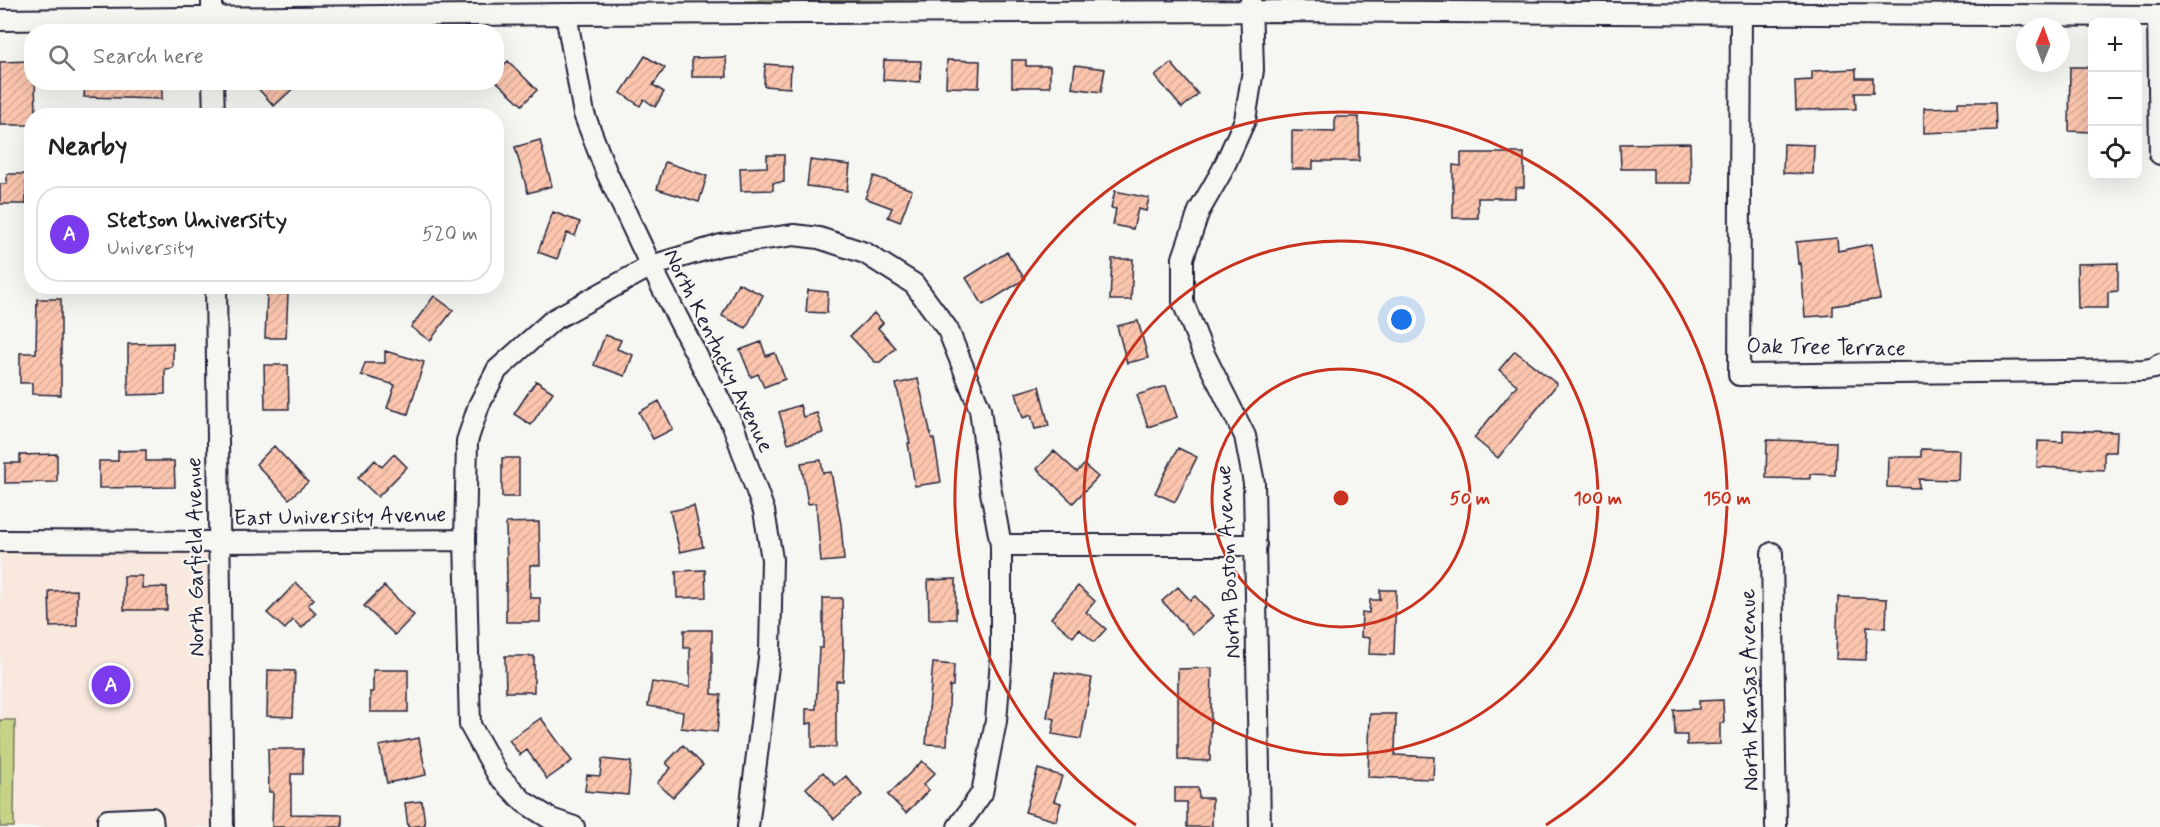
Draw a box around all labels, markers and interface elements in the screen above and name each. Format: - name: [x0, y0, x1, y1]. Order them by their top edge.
- north arrow: [2016, 18, 2070, 72]
- map controls: [2088, 18, 2142, 180]
- button: +: [2088, 18, 2142, 72]
- search box: [24, 24, 504, 90]
- icon: search: [45, 41, 78, 74]
- text: Search here: [93, 43, 204, 71]
- button: −: [2088, 72, 2142, 126]
- button: locate: [2088, 126, 2142, 180]
- text: Nearby: [48, 130, 127, 164]
- text: Stetson University: [107, 207, 287, 235]
- text: A: [63, 221, 76, 248]
- text: 520 m: [422, 221, 478, 248]
- text: University: [107, 235, 194, 262]
- street label: North Kentucky Avenue: [657, 245, 780, 458]
- your location: [1387, 305, 1416, 334]
- street label: Oak Tree Terrace: [1746, 333, 1906, 363]
- street label: North Garfield Avenue: [180, 457, 212, 657]
- street label: North Boston Avenue: [1210, 465, 1248, 659]
- text: 50 m: [1450, 487, 1490, 511]
- text: 100 m: [1574, 487, 1622, 511]
- text: 150 m: [1703, 487, 1751, 511]
- centre of rings: [1331, 488, 1351, 508]
- street label: East University Avenue: [234, 501, 446, 533]
- street label: North Kansas Avenue: [1734, 589, 1766, 791]
- pin: A: [92, 662, 130, 708]

